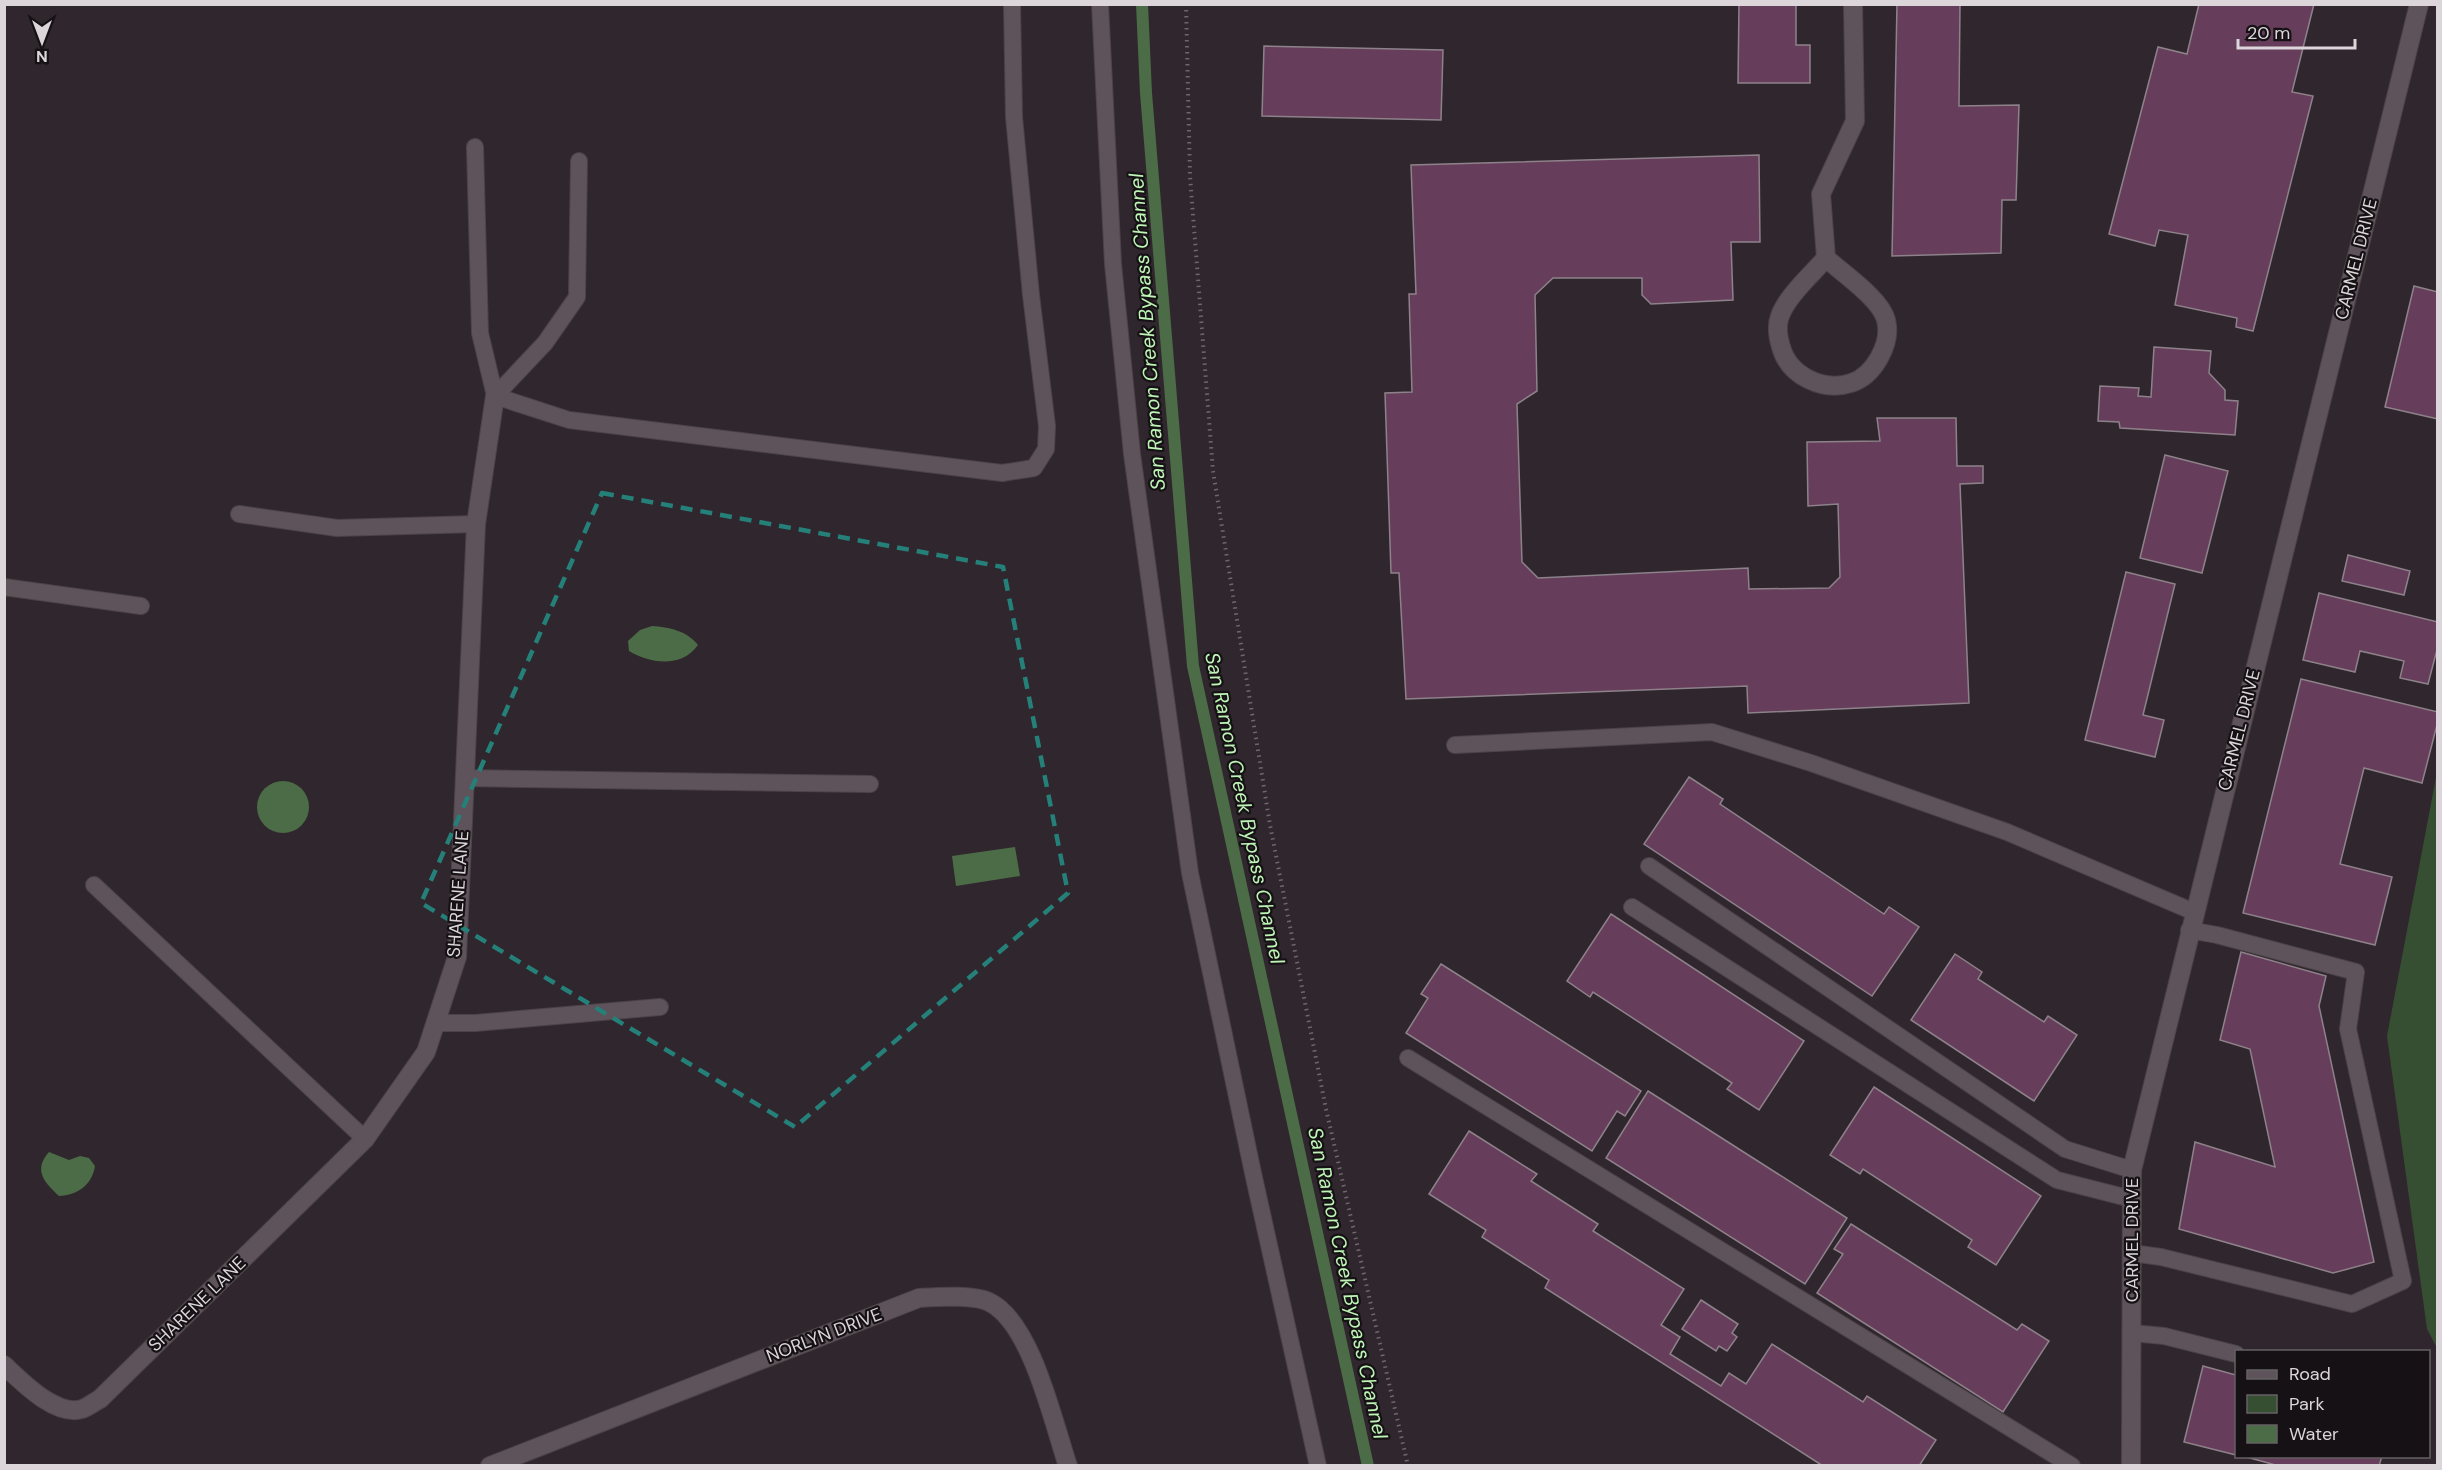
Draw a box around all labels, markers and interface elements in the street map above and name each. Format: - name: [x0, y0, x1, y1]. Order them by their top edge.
- north arrow: [12, 12, 72, 72]
- scale bar: [2238, 12, 2355, 50]
- text: 20 m: [2247, 21, 2290, 45]
- text: N: [36, 46, 48, 67]
- water label: San Ramon Creek Bypass Channel: [1123, 172, 1171, 492]
- street label: CARMEL DRIVE: [2329, 196, 2383, 322]
- water label: San Ramon Creek Bypass Channel: [1199, 650, 1291, 967]
- street label: CARMEL DRIVE: [2212, 667, 2266, 793]
- street label: SHARENE LANE: [442, 830, 474, 958]
- water label: San Ramon Creek Bypass Channel: [1302, 1125, 1394, 1442]
- street label: CARMEL DRIVE: [2120, 1178, 2144, 1302]
- street label: SHARENE LANE: [143, 1251, 251, 1357]
- street label: NORLYN DRIVE: [763, 1302, 885, 1368]
- legend: [2235, 1350, 2430, 1458]
- text: Road: [2289, 1362, 2331, 1386]
- text: Park: [2289, 1392, 2325, 1416]
- text: Water: [2289, 1422, 2339, 1446]

